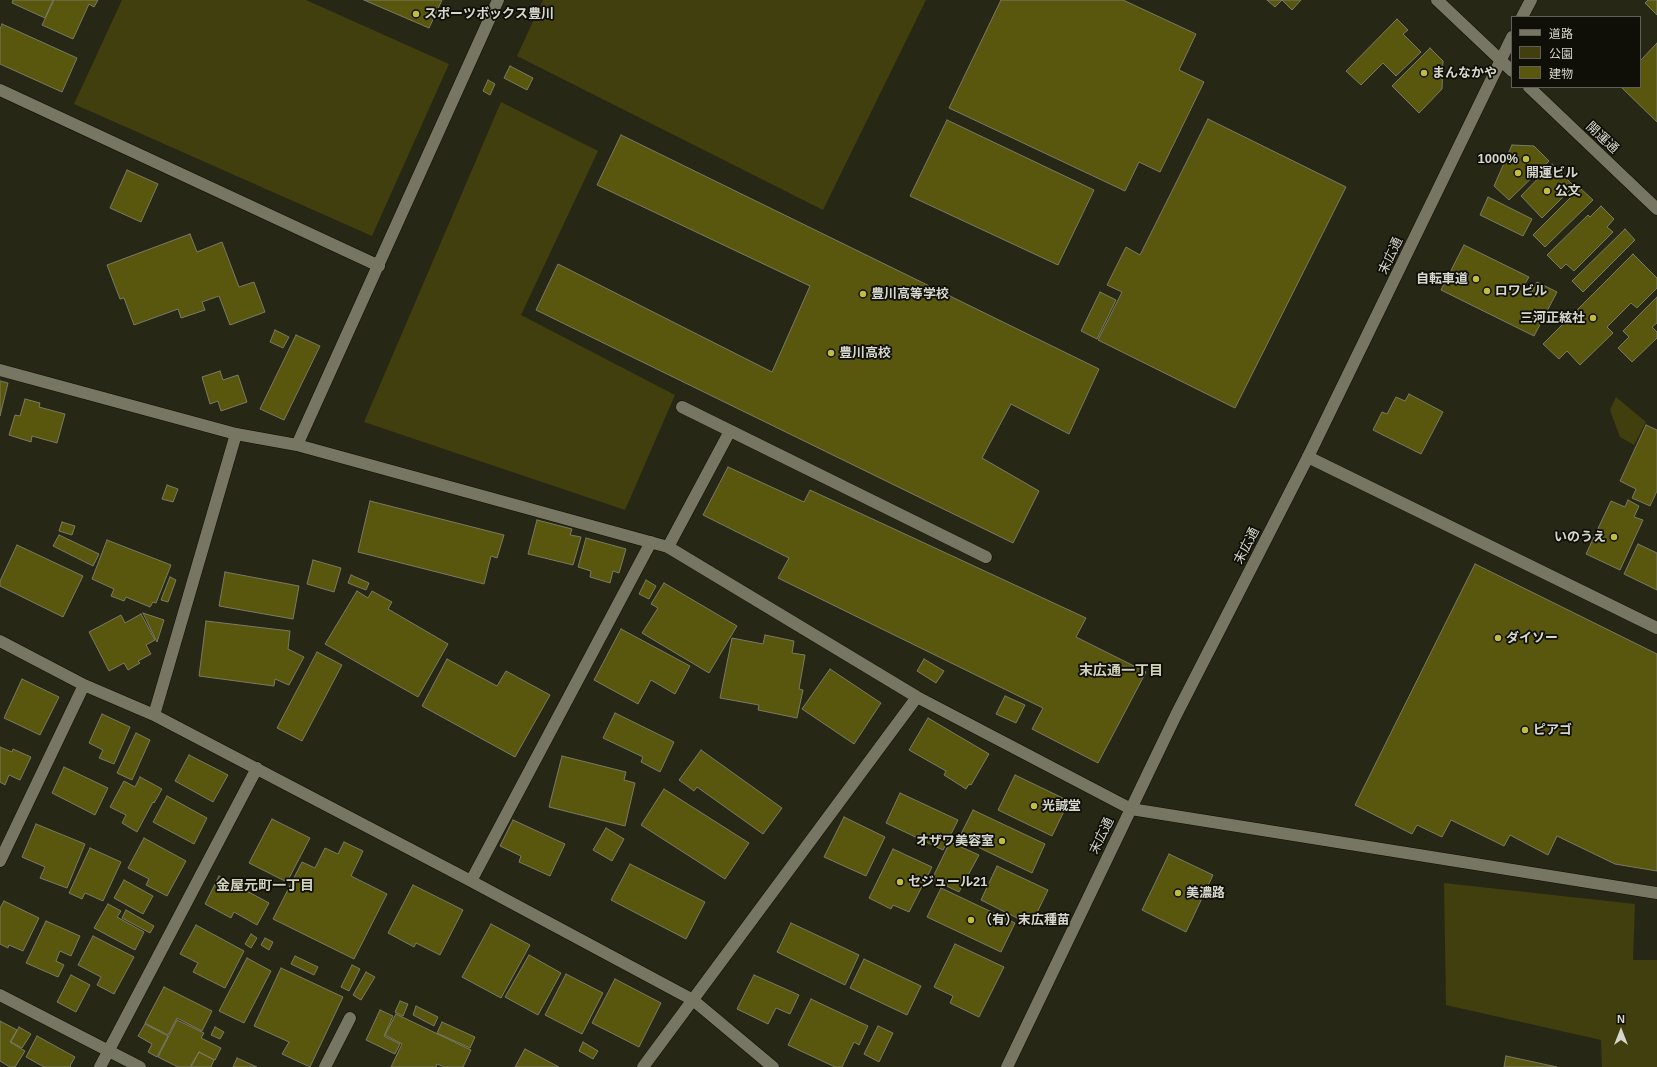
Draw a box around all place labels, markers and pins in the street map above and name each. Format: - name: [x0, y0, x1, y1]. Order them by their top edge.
- place label: スポーツボックス豊川: [424, 6, 554, 22]
- marker: スポーツボックス豊川: [411, 9, 421, 19]
- place label: まんなかや: [1432, 65, 1497, 81]
- marker: まんなかや: [1419, 68, 1429, 78]
- place label: 1000%: [1478, 151, 1518, 167]
- marker: 1000%: [1521, 154, 1531, 164]
- place label: 開運ビル: [1526, 165, 1578, 181]
- marker: 開運ビル: [1513, 168, 1523, 178]
- place label: 公文: [1555, 183, 1581, 199]
- marker: 公文: [1542, 186, 1552, 196]
- place label: 自転車道: [1416, 271, 1468, 287]
- marker: 自転車道: [1471, 274, 1481, 284]
- place label: ロワビル: [1495, 283, 1547, 299]
- place label: 豊川高等学校: [871, 286, 949, 302]
- marker: ロワビル: [1482, 286, 1492, 296]
- marker: 豊川高等学校: [858, 289, 868, 299]
- place label: 三河正絃社: [1520, 310, 1585, 326]
- marker: 三河正絃社: [1588, 313, 1598, 323]
- place label: 豊川高校: [839, 345, 891, 361]
- marker: 豊川高校: [826, 348, 836, 358]
- place label: いのうえ: [1554, 529, 1606, 545]
- marker: いのうえ: [1609, 532, 1619, 542]
- place label: ダイソー: [1506, 630, 1558, 646]
- marker: ダイソー: [1493, 633, 1503, 643]
- place label: ピアゴ: [1533, 722, 1572, 738]
- marker: ピアゴ: [1520, 725, 1530, 735]
- place label: 光誠堂: [1042, 798, 1081, 814]
- marker: 光誠堂: [1029, 801, 1039, 811]
- place label: オザワ美容室: [916, 833, 994, 849]
- marker: オザワ美容室: [997, 836, 1007, 846]
- place label: セジュール21: [908, 874, 987, 890]
- marker: セジュール21: [895, 877, 905, 887]
- place label: 美濃路: [1186, 885, 1225, 901]
- marker: 美濃路: [1173, 888, 1183, 898]
- place label: （有）末広種苗: [979, 912, 1070, 928]
- marker: （有）末広種苗: [966, 915, 976, 925]

